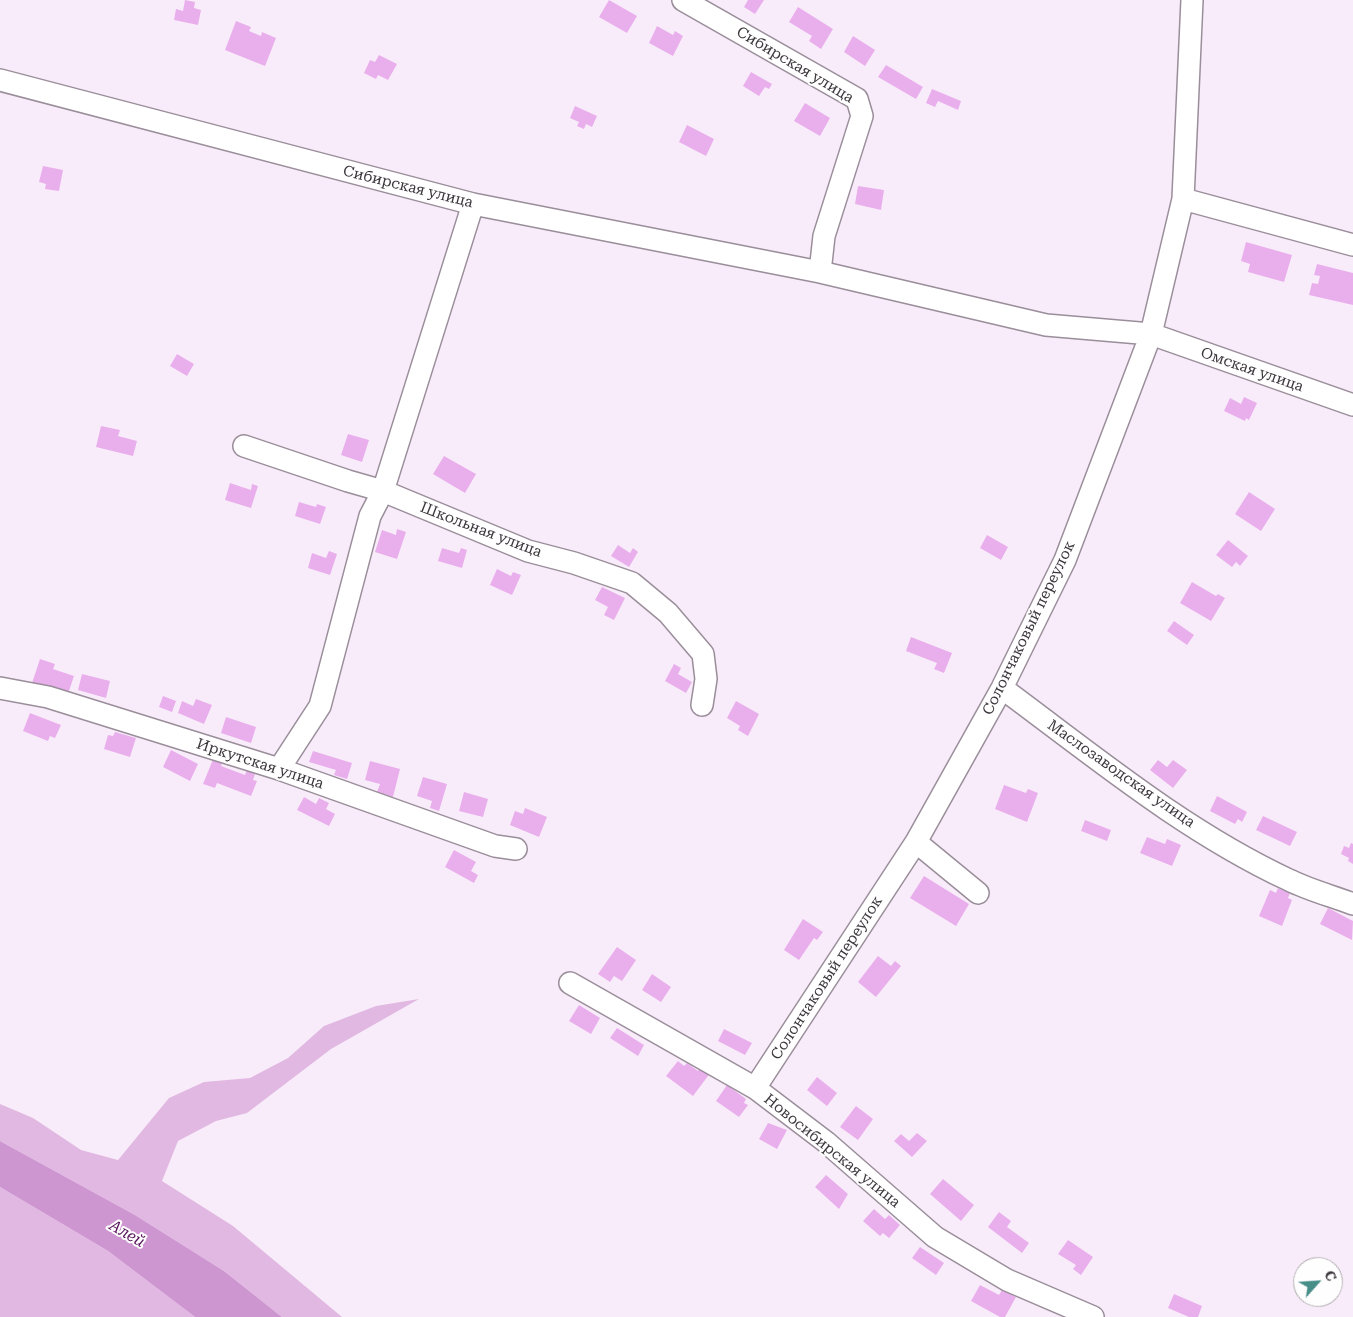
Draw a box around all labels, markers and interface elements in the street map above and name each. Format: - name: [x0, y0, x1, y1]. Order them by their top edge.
- street label: Сибирская улица: [733, 23, 857, 107]
- street label: Сибирская улица: [341, 162, 475, 212]
- street label: Омская улица: [1198, 344, 1306, 396]
- street label: Школьная улица: [418, 499, 544, 561]
- street label: Солончаковый переулок: [979, 538, 1079, 718]
- street label: Маслозаводская улица: [1044, 716, 1198, 832]
- street label: Иркутская улица: [194, 735, 326, 793]
- street label: Солончаковый переулок: [767, 893, 887, 1063]
- street label: Новосибирская улица: [760, 1090, 904, 1212]
- water label: Алей: [106, 1216, 148, 1252]
- north arrow: [1293, 1257, 1343, 1307]
- text: С: [1321, 1268, 1340, 1284]

